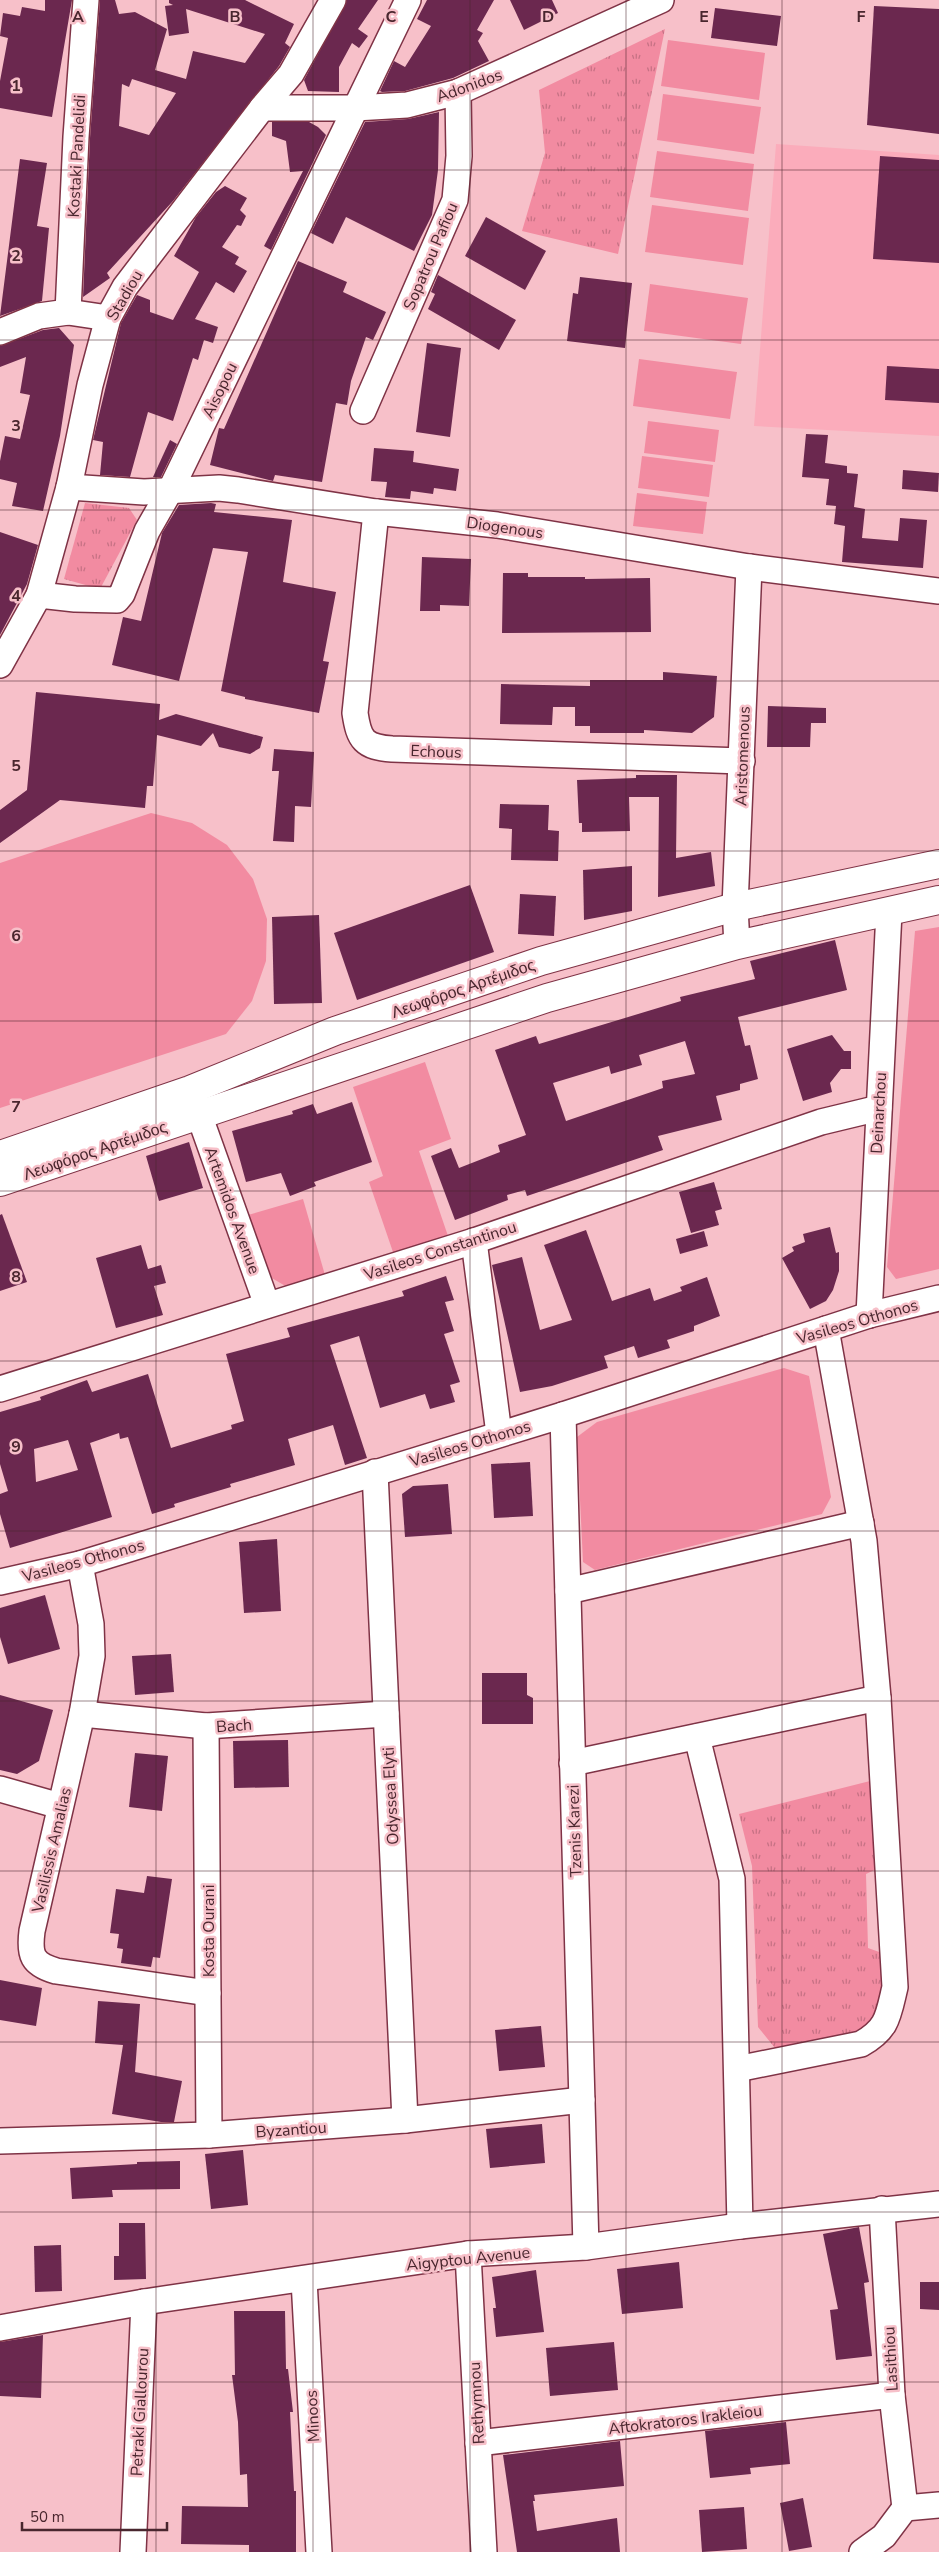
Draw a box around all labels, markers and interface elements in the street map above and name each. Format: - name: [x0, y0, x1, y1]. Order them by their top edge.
- text: A: [72, 6, 84, 28]
- text: B: [229, 6, 241, 28]
- text: C: [386, 6, 397, 28]
- text: D: [542, 6, 554, 28]
- text: E: [699, 6, 709, 28]
- text: F: [857, 6, 866, 28]
- street label: Adonidos: [433, 64, 505, 108]
- text: 1: [11, 75, 21, 97]
- street label: Kostaki Pandelidi: [63, 94, 91, 218]
- street label: Sopatrou Pafiou: [398, 199, 463, 314]
- text: 2: [11, 245, 21, 267]
- street label: Stadiou: [102, 266, 148, 325]
- street label: Aisopou: [197, 359, 243, 422]
- text: 3: [11, 415, 21, 437]
- street label: Diogenous: [465, 512, 545, 544]
- text: 4: [11, 585, 21, 607]
- street label: Aristomenous: [730, 706, 756, 806]
- street label: Echous: [410, 740, 462, 764]
- text: 5: [11, 755, 21, 777]
- text: 6: [11, 925, 21, 947]
- street label: Λεωφόρος Αρτέμιδος: [389, 954, 538, 1024]
- street label: Deinarchou: [866, 1072, 892, 1154]
- text: 7: [11, 1096, 21, 1118]
- street label: Λεωφόρος Αρτέμιδος: [21, 1116, 170, 1186]
- street label: Artemidos Avenue: [199, 1144, 265, 1277]
- street label: Vasileos Constantinou: [360, 1216, 519, 1286]
- text: 8: [11, 1266, 21, 1288]
- street label: Vasileos Othonos: [793, 1294, 921, 1350]
- street label: Vasileos Othonos: [406, 1415, 533, 1473]
- text: 9: [11, 1436, 21, 1458]
- street label: Vasileos Othonos: [19, 1534, 147, 1588]
- street label: Bach: [215, 1714, 253, 1738]
- street label: Odyssea Elyti: [377, 1747, 405, 1845]
- street label: Tzenis Karezi: [562, 1784, 588, 1878]
- street label: Vasilissis Amalias: [27, 1785, 77, 1916]
- street label: Kosta Ourani: [198, 1885, 220, 1977]
- street label: Byzantiou: [255, 2117, 327, 2143]
- street label: Aigyptou Avenue: [405, 2242, 531, 2276]
- street label: Lasithiou: [878, 2326, 904, 2392]
- street label: Petraki Giallourou: [126, 2347, 154, 2477]
- street label: Rethymnou: [464, 2361, 490, 2445]
- street label: Minoos: [301, 2389, 325, 2442]
- street label: Aftokratoros Irakleiou: [607, 2400, 763, 2440]
- scale bar: [22, 2500, 168, 2532]
- text: 50 m: [30, 2507, 65, 2527]

